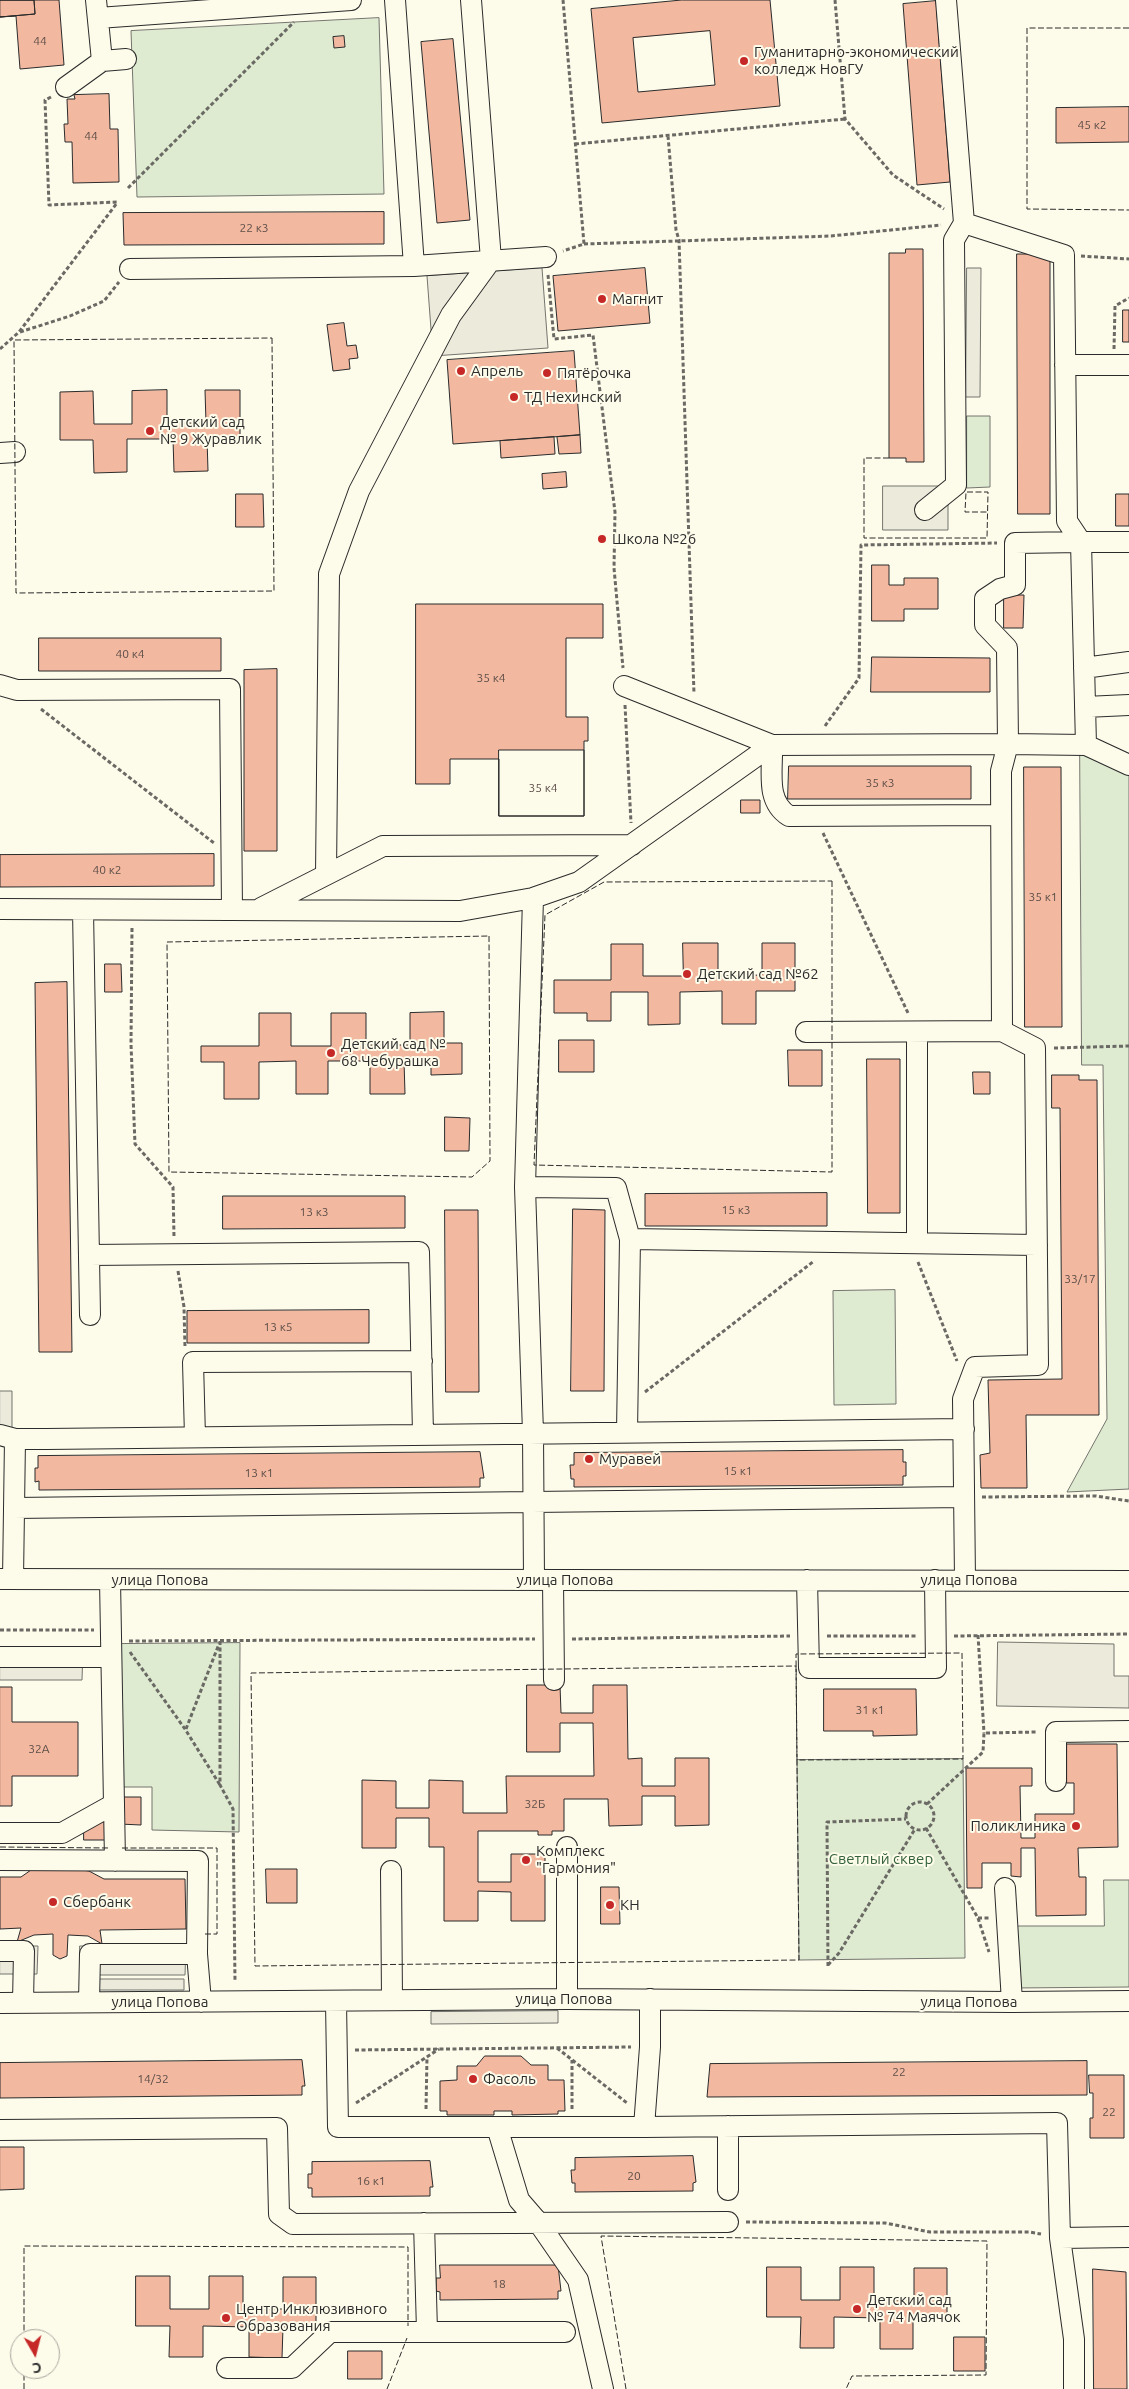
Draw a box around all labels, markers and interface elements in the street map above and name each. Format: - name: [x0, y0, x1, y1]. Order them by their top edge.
- house number: 44: [33, 34, 47, 48]
- place label: Гуманитарно-экономический колледж НовГУ: [754, 43, 959, 78]
- marker: Гуманитарно-экономический колледж НовГУ: [738, 55, 750, 67]
- house number: 45 к2: [1077, 118, 1107, 132]
- house number: 44: [84, 129, 98, 143]
- house number: 22 к3: [239, 221, 269, 235]
- place label: Магнит: [612, 290, 663, 308]
- marker: Магнит: [596, 293, 608, 305]
- place label: Апрель: [471, 362, 523, 380]
- place label: Пятёрочка: [557, 364, 631, 382]
- marker: Апрель: [455, 365, 467, 377]
- marker: Пятёрочка: [541, 367, 553, 379]
- place label: ТД Нехинский: [524, 388, 622, 406]
- marker: ТД Нехинский: [508, 391, 520, 403]
- place label: Детский сад № 9 Журавлик: [160, 413, 262, 448]
- marker: Детский сад № 9 Журавлик: [144, 425, 156, 437]
- place label: Школа №26: [612, 530, 696, 548]
- marker: Школа №26: [596, 533, 608, 545]
- house number: 40 к4: [115, 647, 145, 661]
- house number: 35 к4: [476, 671, 506, 685]
- house number: 35 к3: [865, 776, 895, 790]
- house number: 35 к4: [528, 781, 558, 795]
- house number: 40 к2: [92, 863, 122, 877]
- house number: 35 к1: [1028, 890, 1058, 904]
- place label: Детский сад №62: [697, 965, 819, 983]
- marker: Детский сад №62: [681, 968, 693, 980]
- place label: Детский сад № 68 Чебурашка: [341, 1035, 446, 1070]
- marker: Детский сад № 68 Чебурашка: [325, 1047, 337, 1059]
- house number: 15 к3: [721, 1203, 751, 1217]
- house number: 13 к3: [299, 1205, 329, 1219]
- house number: 33/17: [1064, 1272, 1096, 1286]
- house number: 13 к5: [263, 1320, 293, 1334]
- place label: Муравей: [599, 1450, 661, 1468]
- marker: Муравей: [583, 1453, 595, 1465]
- house number: 15 к1: [723, 1464, 753, 1478]
- house number: 13 к1: [244, 1466, 274, 1480]
- street label: улица Попова: [112, 1571, 208, 1589]
- street label: улица Попова: [517, 1571, 613, 1589]
- street label: улица Попова: [921, 1571, 1017, 1589]
- house number: 31 к1: [855, 1703, 885, 1717]
- house number: 32А: [28, 1742, 50, 1756]
- house number: 32Б: [525, 1797, 545, 1811]
- place label: Поликлиника: [970, 1817, 1066, 1835]
- marker: Поликлиника: [1070, 1820, 1082, 1832]
- place label: Комплекс "Гармония": [536, 1842, 616, 1877]
- park label: Светлый сквер: [829, 1850, 933, 1868]
- marker: Комплекс "Гармония": [520, 1854, 532, 1866]
- place label: Сбербанк: [63, 1893, 131, 1911]
- marker: Сбербанк: [47, 1896, 59, 1908]
- place label: КН: [620, 1896, 640, 1914]
- marker: КН: [604, 1899, 616, 1911]
- street label: улица Попова: [516, 1990, 612, 2008]
- street label: улица Попова: [112, 1993, 208, 2011]
- street label: улица Попова: [921, 1993, 1017, 2011]
- house number: 22: [892, 2065, 906, 2079]
- place label: Фасоль: [483, 2070, 536, 2088]
- house number: 14/32: [137, 2072, 169, 2086]
- marker: Фасоль: [467, 2073, 479, 2085]
- house number: 22: [1102, 2105, 1116, 2119]
- house number: 20: [627, 2169, 641, 2183]
- house number: 16 к1: [356, 2174, 386, 2188]
- house number: 18: [492, 2277, 506, 2291]
- place label: Детский сад № 74 Маячок: [867, 2291, 960, 2326]
- place label: Центр Инклюзивного Образования: [236, 2300, 387, 2335]
- marker: Детский сад № 74 Маячок: [851, 2303, 863, 2315]
- marker: Центр Инклюзивного Образования: [220, 2312, 232, 2324]
- north arrow: [10, 2329, 60, 2379]
- text: С: [31, 2359, 43, 2376]

